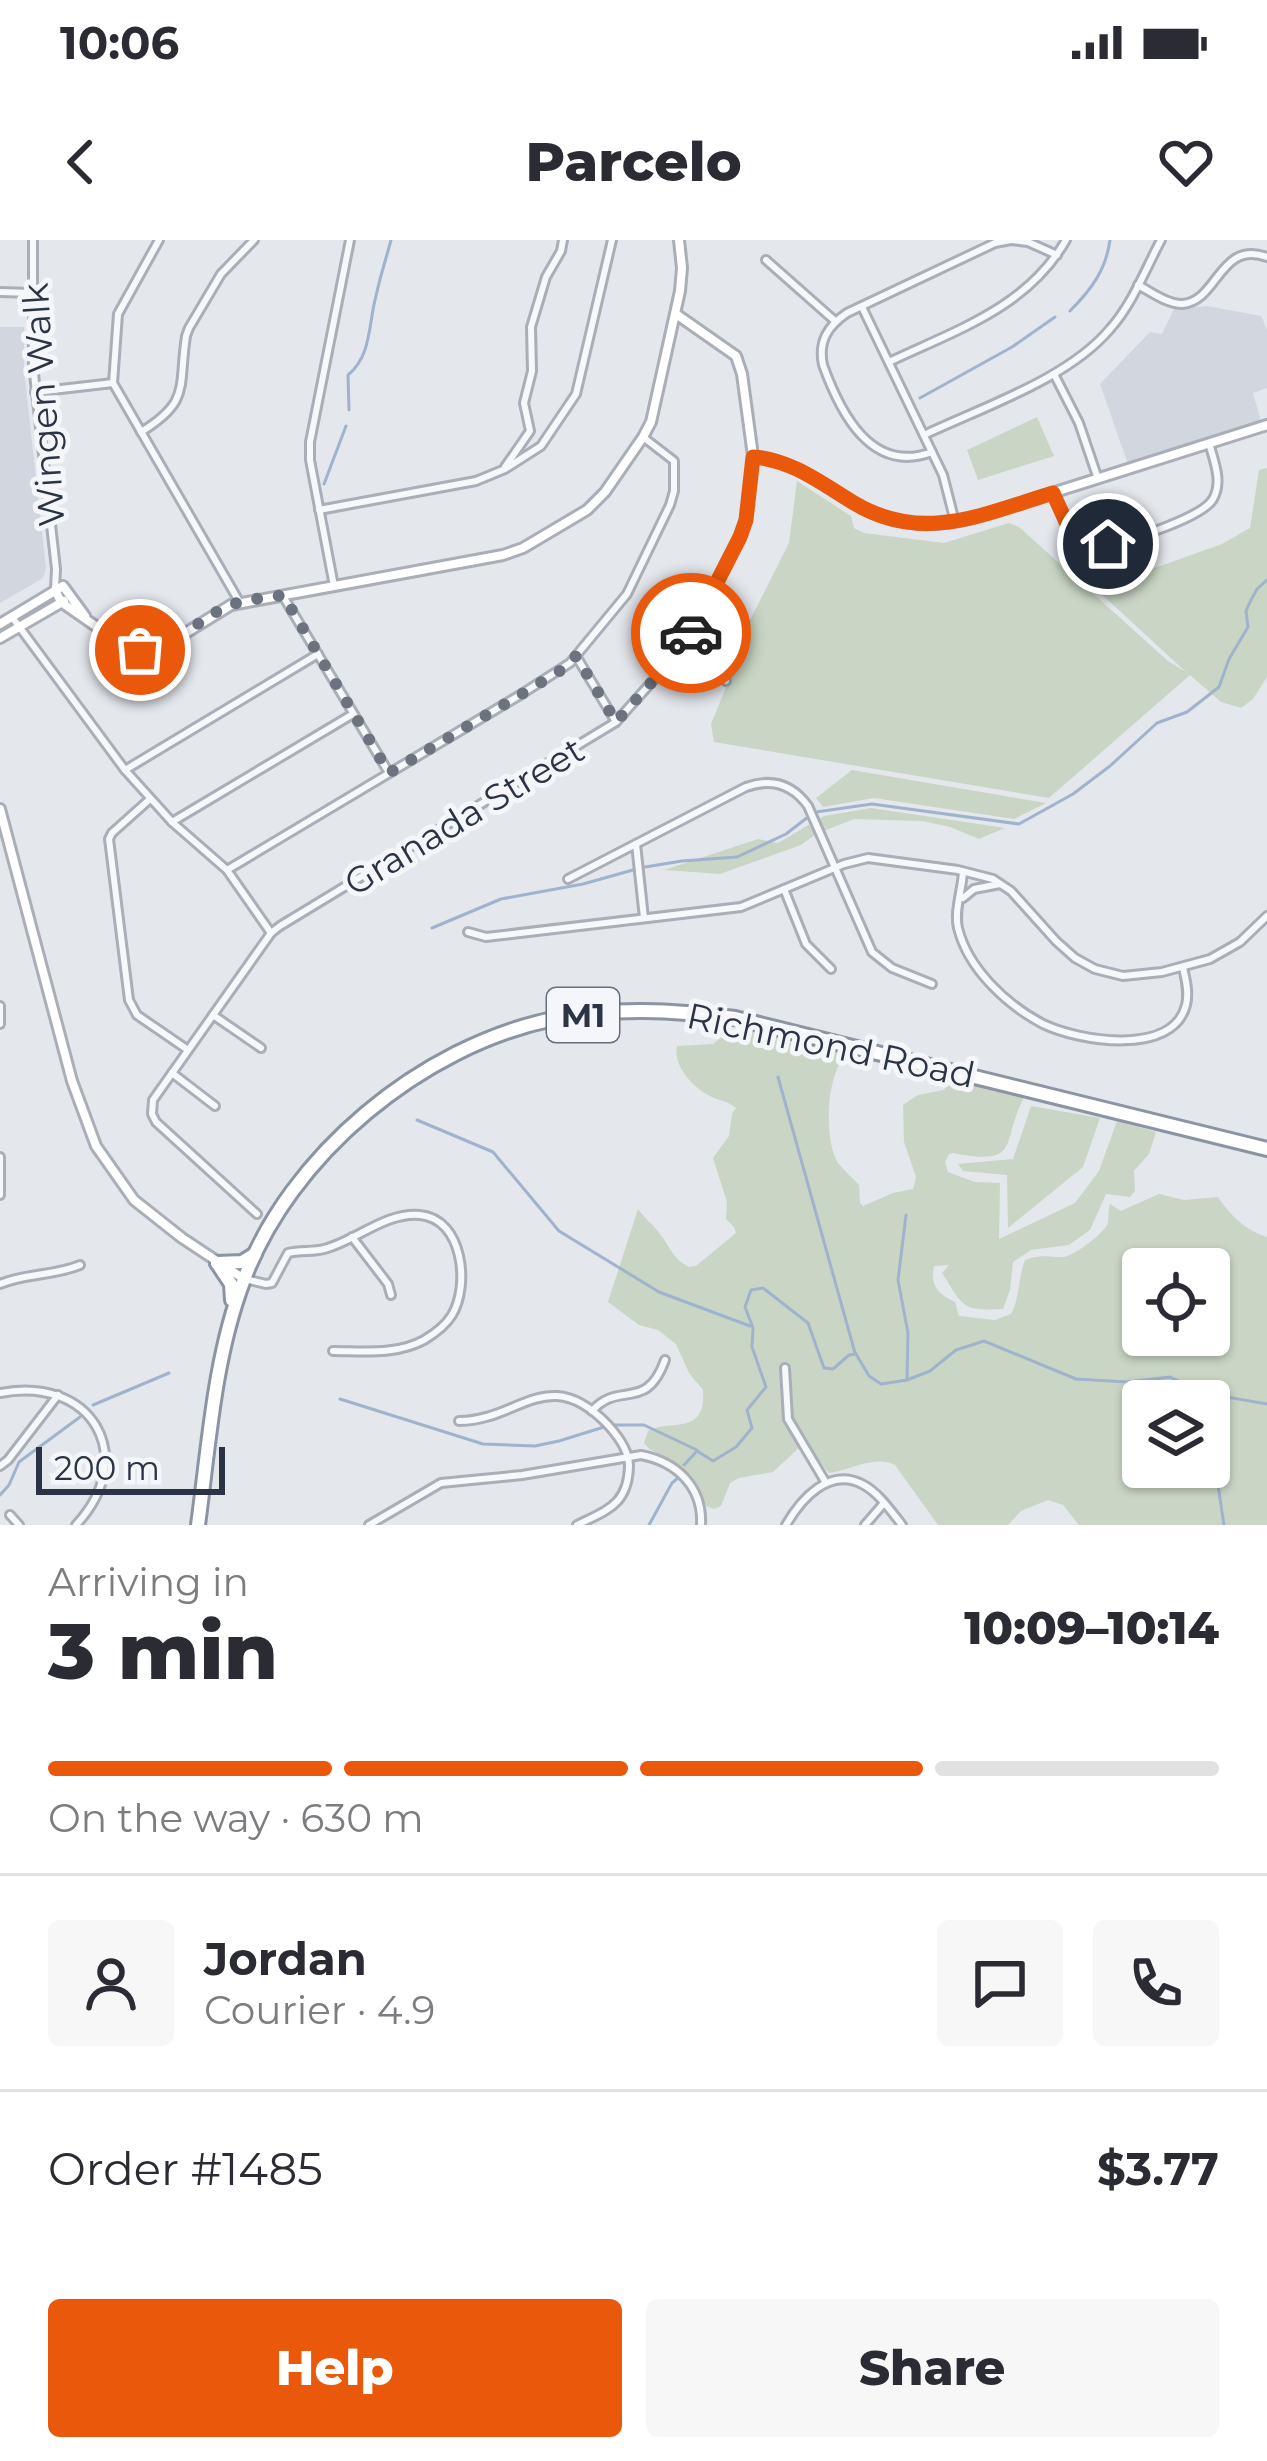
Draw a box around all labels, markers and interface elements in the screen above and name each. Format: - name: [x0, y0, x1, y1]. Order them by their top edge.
- text: 10:06: [60, 15, 179, 70]
- icon: back: [48, 129, 114, 195]
- text: Parcelo: [525, 129, 742, 195]
- icon: heart: [1153, 129, 1219, 195]
- street label: Wingen Walk: [13, 281, 73, 528]
- pin: [1057, 493, 1159, 595]
- icon: home: [1075, 511, 1141, 577]
- courier: [631, 573, 751, 693]
- pin: [89, 599, 191, 701]
- icon: car: [658, 600, 724, 666]
- icon: bag: [107, 617, 173, 683]
- street label: Granada Street: [336, 727, 592, 905]
- road number: M1: [547, 988, 619, 1042]
- street label: Richmond Road: [683, 993, 979, 1097]
- map controls: [1122, 1248, 1230, 1488]
- button: locate: [1122, 1248, 1230, 1356]
- button: layers: [1122, 1380, 1230, 1488]
- scale bar: [36, 1441, 225, 1494]
- text: 200 m: [54, 1448, 160, 1488]
- text: Arriving in: [48, 1558, 249, 1606]
- text: 10:09–10:14: [964, 1600, 1219, 1655]
- text: 3 min: [48, 1603, 278, 1699]
- text: On the way · 630 m: [48, 1794, 424, 1842]
- button: person: [48, 1920, 174, 2046]
- button: chat: [937, 1920, 1063, 2046]
- button: phone: [1093, 1920, 1219, 2046]
- text: Jordan: [204, 1931, 367, 1986]
- text: Courier · 4.9: [204, 1986, 435, 2034]
- text: Order #1485: [48, 2141, 323, 2196]
- text: $3.77: [1097, 2141, 1219, 2196]
- button: Help: [48, 2299, 622, 2437]
- button: Share: [646, 2299, 1219, 2437]

